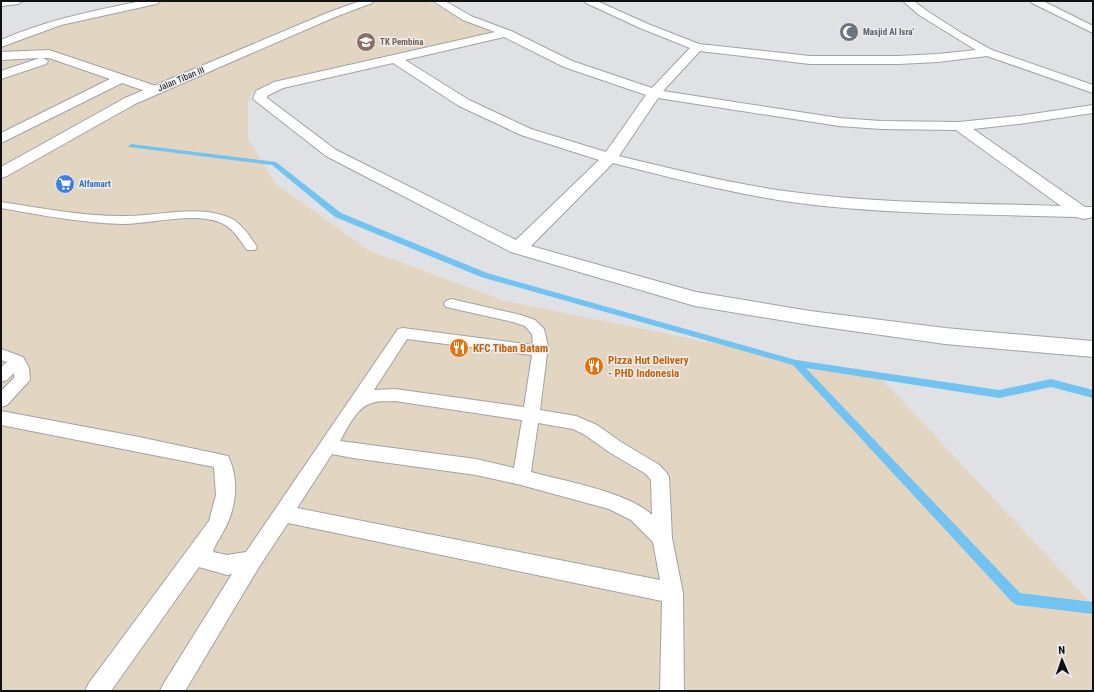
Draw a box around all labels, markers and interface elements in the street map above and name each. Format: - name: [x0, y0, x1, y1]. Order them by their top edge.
- mosque icon: Masjid Al Isra': [838, 21, 860, 43]
- place label: Masjid Al Isra': [863, 27, 914, 37]
- school or university icon: TK Pembina: [355, 31, 377, 53]
- place label: TK Pembina: [380, 37, 423, 47]
- street label: Jalan Tiban III: [156, 65, 206, 93]
- supermarket icon: Alfamart: [54, 173, 76, 195]
- place label: Alfamart: [79, 179, 111, 189]
- restaurant icon: KFC Tiban Batam: [448, 337, 470, 359]
- place label: KFC Tiban Batam: [473, 342, 548, 355]
- place label: Pizza Hut Delivery - PHD Indonesia: [608, 354, 689, 380]
- restaurant icon: Pizza Hut Delivery - PHD Indonesia: [583, 355, 605, 377]
- north arrow: [1042, 640, 1082, 680]
- text: N: [1058, 644, 1066, 657]

